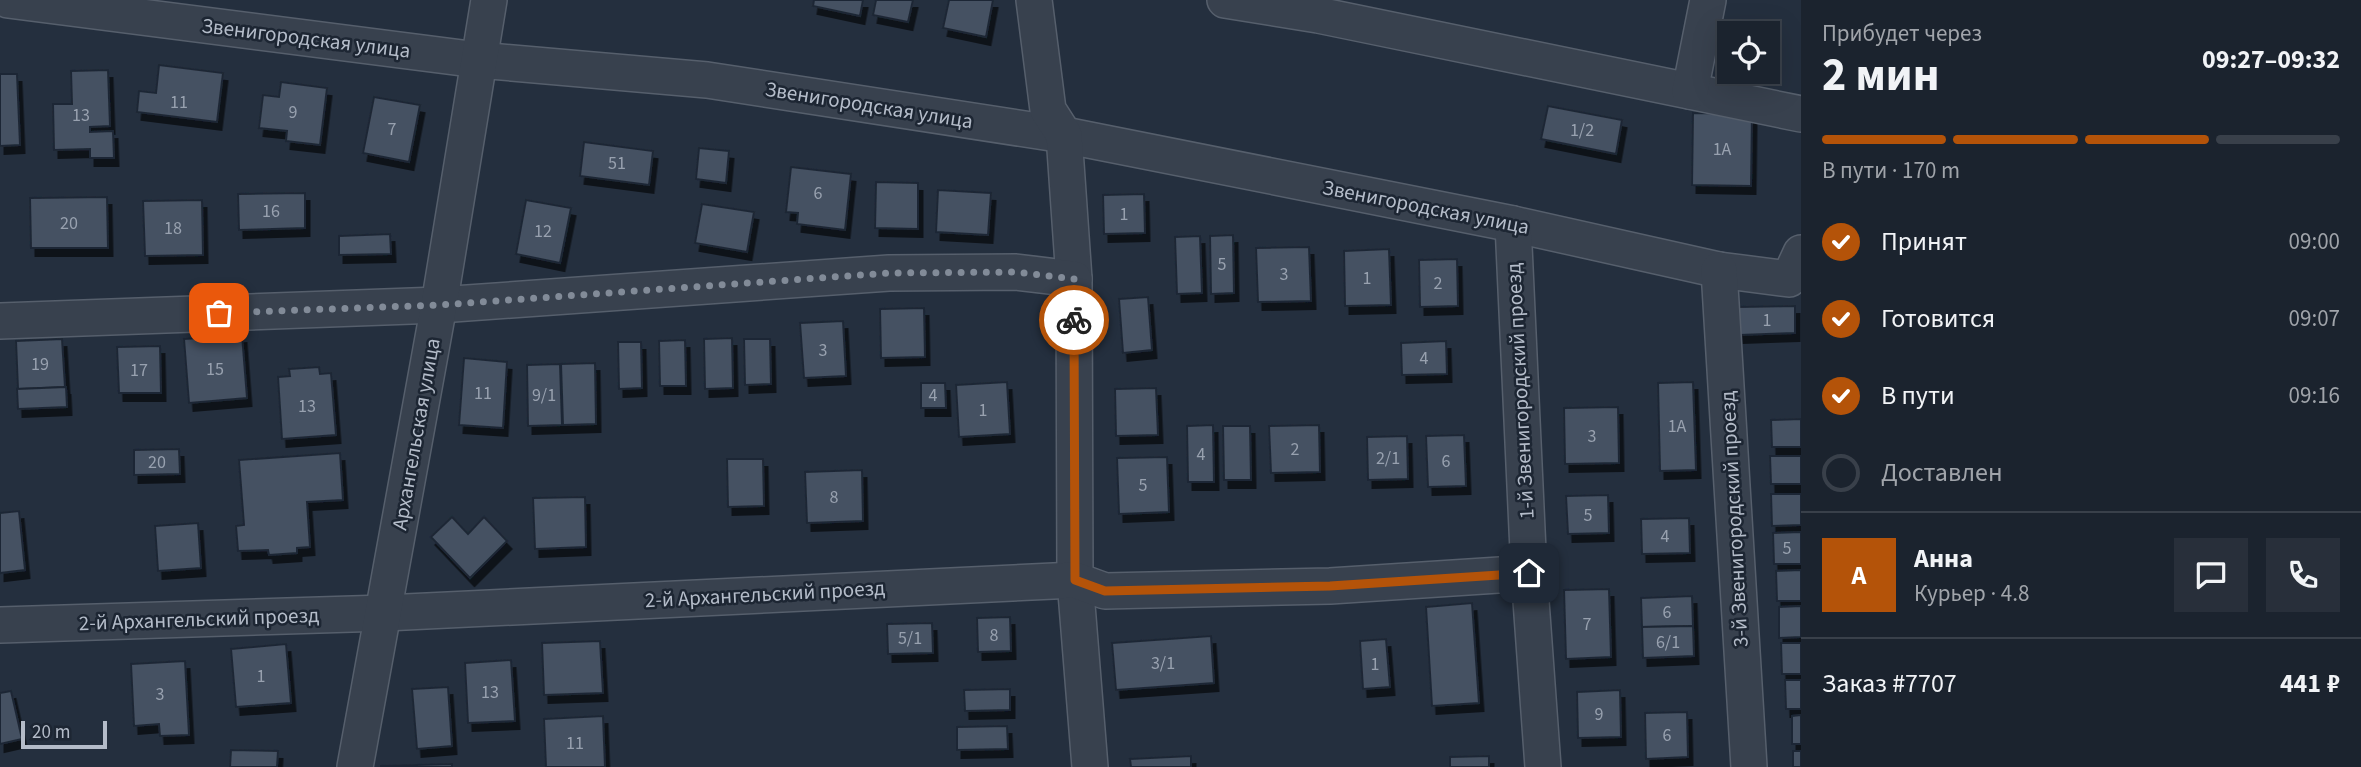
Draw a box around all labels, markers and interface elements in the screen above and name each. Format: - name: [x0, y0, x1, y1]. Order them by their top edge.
- street label: Звенигородская улица: [200, 10, 412, 66]
- text: Прибудет через: [1822, 17, 1982, 50]
- map controls: [1717, 21, 1780, 84]
- button: locate: [1717, 21, 1780, 84]
- text: 09:27–09:32: [2202, 41, 2340, 78]
- text: 2 мин: [1822, 43, 1939, 108]
- street label: Звенигородская улица: [763, 74, 975, 136]
- house number: 11: [170, 90, 188, 115]
- house number: 9: [289, 100, 298, 125]
- house number: 13: [72, 103, 90, 128]
- house number: 7: [388, 117, 397, 142]
- house number: 1/2: [1570, 118, 1594, 143]
- house number: 1А: [1713, 137, 1732, 162]
- house number: 51: [608, 151, 626, 176]
- text: В пути · 170 m: [1822, 154, 1960, 187]
- street label: Звенигородская улица: [1320, 172, 1532, 242]
- house number: 6: [814, 181, 823, 206]
- house number: 16: [262, 199, 280, 224]
- house number: 1: [1120, 202, 1128, 227]
- house number: 20: [60, 211, 78, 236]
- house number: 18: [164, 216, 182, 241]
- house number: 12: [534, 219, 552, 244]
- icon: check: [1822, 223, 1860, 261]
- text: Принят: [1881, 223, 1967, 260]
- text: 09:00: [2289, 225, 2340, 258]
- house number: 5: [1218, 252, 1227, 277]
- house number: 3: [1280, 262, 1289, 287]
- street label: 1-й Звенигородский проезд: [1498, 262, 1542, 520]
- house number: 1: [1363, 266, 1371, 291]
- house number: 2: [1434, 271, 1443, 296]
- pin: [189, 283, 249, 343]
- courier: [1039, 285, 1109, 355]
- icon: bag: [200, 294, 238, 332]
- icon: check: [1822, 300, 1860, 338]
- text: Готовится: [1881, 300, 1995, 337]
- icon: bike: [1055, 301, 1093, 339]
- text: 09:07: [2289, 302, 2340, 335]
- house number: 1: [1763, 308, 1771, 333]
- street label: Архангельская улица: [384, 336, 448, 532]
- house number: 3: [819, 338, 828, 363]
- house number: 4: [1420, 346, 1429, 371]
- house number: 19: [31, 352, 49, 377]
- house number: 15: [206, 357, 224, 382]
- house number: 17: [130, 358, 148, 383]
- icon: check: [1822, 377, 1860, 415]
- text: В пути: [1881, 377, 1955, 414]
- text: 09:16: [2289, 379, 2340, 412]
- house number: 11: [474, 381, 492, 406]
- house number: 9/1: [532, 383, 556, 408]
- house number: 4: [929, 383, 938, 408]
- street label: 3-й Звенигородский проезд: [1712, 390, 1756, 648]
- house number: 13: [298, 394, 316, 419]
- house number: 1: [979, 398, 987, 423]
- house number: 1А: [1668, 414, 1687, 439]
- house number: 3: [1588, 424, 1597, 449]
- house number: 2: [1291, 437, 1300, 462]
- house number: 4: [1197, 442, 1206, 467]
- house number: 2/1: [1376, 446, 1400, 471]
- house number: 6: [1442, 449, 1451, 474]
- house number: 20: [148, 450, 166, 475]
- text: Доставлен: [1881, 454, 2003, 491]
- house number: 5: [1139, 473, 1148, 498]
- house number: 8: [830, 485, 839, 510]
- house number: 5: [1584, 503, 1593, 528]
- house number: 4: [1661, 524, 1670, 549]
- house number: 5: [1783, 536, 1792, 561]
- button: chat: [2174, 538, 2248, 612]
- button: phone: [2266, 538, 2340, 612]
- text: Анна: [1914, 540, 1973, 577]
- pin: [1499, 543, 1559, 603]
- icon: home: [1510, 554, 1548, 592]
- text: А: [1852, 557, 1866, 594]
- street label: 2-й Архангельский проезд: [644, 573, 886, 615]
- text: Курьер · 4.8: [1914, 577, 2029, 610]
- street label: 2-й Архангельский проезд: [78, 600, 320, 638]
- house number: 6: [1663, 600, 1672, 625]
- house number: 7: [1583, 612, 1592, 637]
- house number: 8: [990, 623, 999, 648]
- house number: 5/1: [898, 626, 922, 651]
- house number: 6/1: [1656, 630, 1680, 655]
- house number: 3/1: [1151, 651, 1175, 676]
- house number: 1: [1371, 652, 1379, 677]
- house number: 1: [257, 664, 265, 689]
- text: Заказ #7707: [1822, 665, 1957, 702]
- text: 441 ₽: [2280, 665, 2340, 702]
- house number: 13: [481, 680, 499, 705]
- house number: 3: [156, 682, 165, 707]
- house number: 9: [1595, 702, 1604, 727]
- scale bar: [21, 718, 107, 750]
- text: 20 m: [32, 719, 70, 746]
- house number: 6: [1663, 723, 1672, 748]
- house number: 11: [566, 731, 584, 756]

